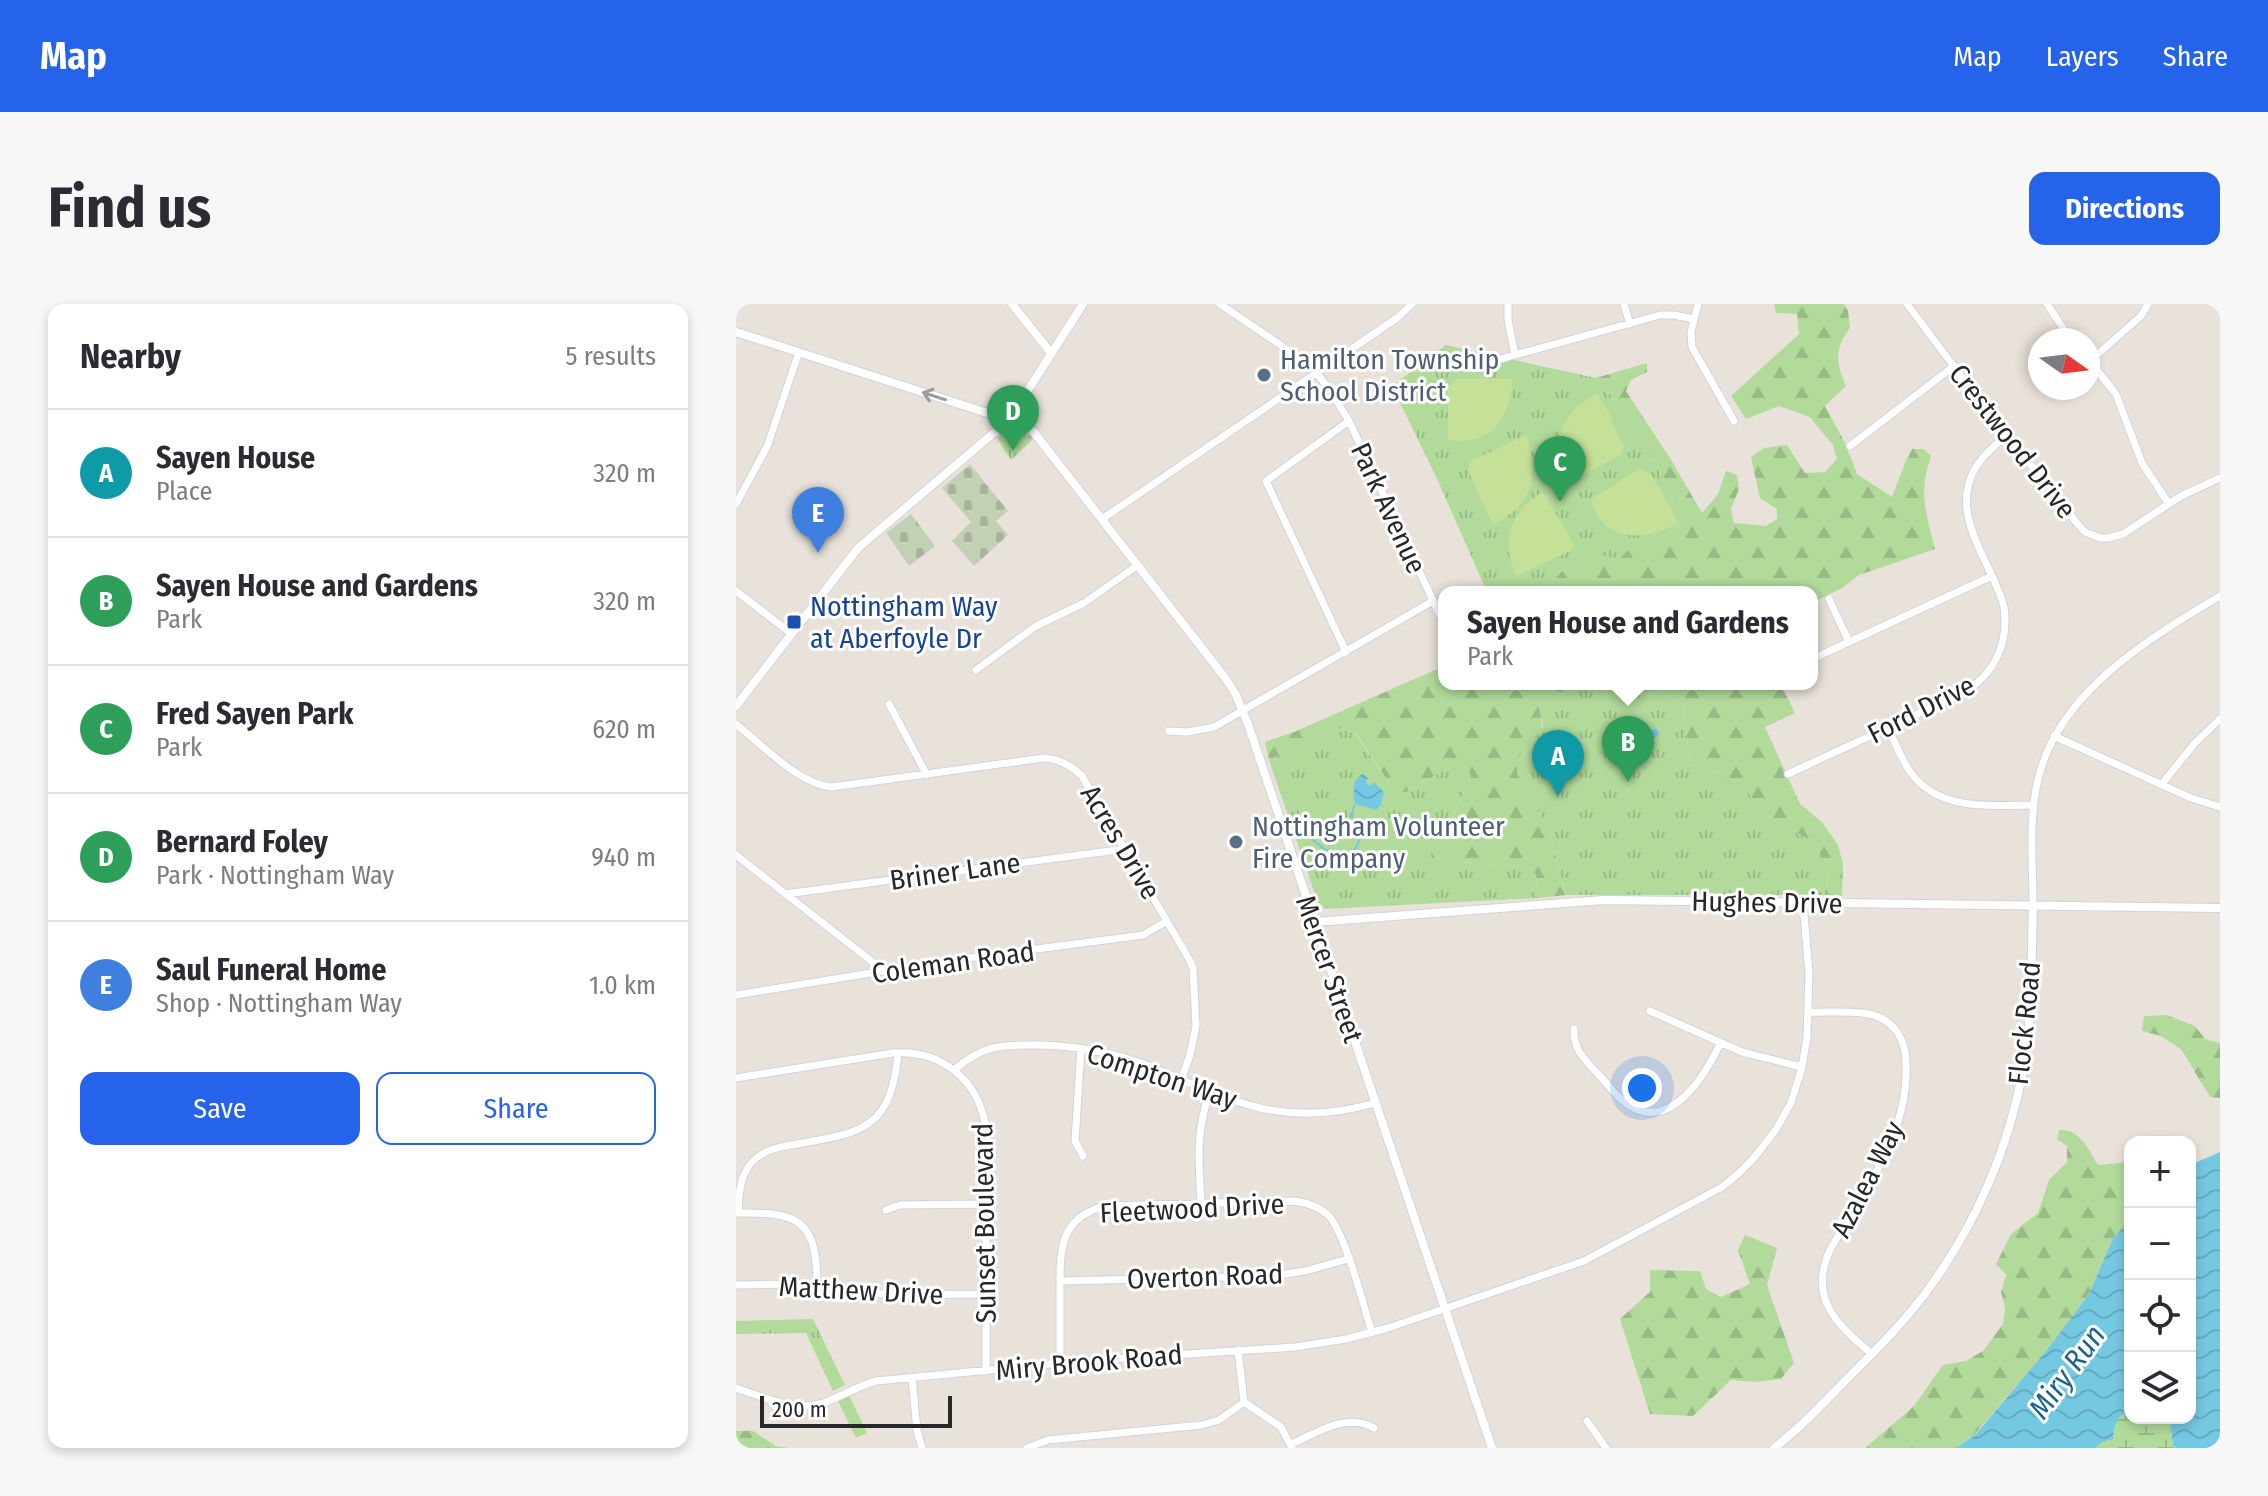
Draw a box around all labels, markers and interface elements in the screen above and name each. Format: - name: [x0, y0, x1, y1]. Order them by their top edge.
- text: Map: [40, 33, 107, 79]
- text: Map: [1953, 40, 2002, 73]
- text: Layers: [2046, 40, 2119, 73]
- text: Share: [2163, 40, 2228, 73]
- button: Directions: [2029, 172, 2220, 245]
- text: Find us: [48, 175, 211, 242]
- north arrow: [2028, 328, 2100, 400]
- text: Nearby: [80, 336, 181, 377]
- text: 5 results: [566, 341, 656, 372]
- place label: Hamilton Township School District: [1280, 343, 1499, 408]
- street label: Crestwood Drive: [1942, 358, 2083, 525]
- marker: Hamilton Township School District: [1255, 366, 1273, 384]
- pin: D: [987, 385, 1039, 451]
- one-way arrow: [922, 388, 947, 403]
- pin: C: [1534, 436, 1586, 502]
- street label: Park Avenue: [1344, 438, 1433, 579]
- text: Sayen House: [156, 440, 315, 476]
- text: A: [99, 458, 113, 489]
- text: 320 m: [593, 458, 656, 489]
- text: Place: [156, 476, 212, 507]
- pin: E: [792, 487, 844, 553]
- text: Sayen House and Gardens: [156, 568, 478, 604]
- text: B: [99, 586, 113, 617]
- text: 320 m: [593, 586, 656, 617]
- popup: [1438, 586, 1818, 690]
- place label: Nottingham Way at Aberfoyle Dr: [810, 590, 998, 655]
- text: Park: [156, 604, 202, 635]
- text: Sayen House and Gardens: [1467, 605, 1789, 641]
- marker: Nottingham Way at Aberfoyle Dr: [785, 613, 803, 631]
- text: Park: [1467, 641, 1513, 672]
- street label: Ford Drive: [1862, 668, 1980, 750]
- text: Fred Sayen Park: [156, 696, 353, 732]
- text: C: [99, 714, 113, 745]
- text: 620 m: [592, 714, 656, 745]
- pin: B: [1602, 716, 1654, 782]
- pin: A: [1532, 730, 1584, 796]
- text: Park: [156, 732, 202, 763]
- street label: Acres Drive: [1074, 779, 1168, 905]
- place label: Nottingham Volunteer Fire Company: [1252, 810, 1505, 875]
- text: Bernard Foley: [156, 824, 328, 860]
- marker: Nottingham Volunteer Fire Company: [1227, 833, 1245, 851]
- text: D: [98, 842, 114, 873]
- text: 940 m: [591, 842, 656, 873]
- street label: Briner Lane: [888, 846, 1023, 897]
- text: Park · Nottingham Way: [156, 860, 394, 891]
- street label: Hughes Drive: [1691, 885, 1843, 920]
- street label: Mercer Street: [1289, 891, 1370, 1048]
- street label: Coleman Road: [870, 935, 1037, 990]
- text: Saul Funeral Home: [156, 952, 386, 988]
- street label: Flock Road: [2002, 960, 2047, 1086]
- text: E: [100, 970, 112, 1001]
- text: 1.0 km: [589, 970, 656, 1001]
- text: Shop · Nottingham Way: [156, 988, 402, 1019]
- street label: Compton Way: [1083, 1037, 1241, 1116]
- your location: [1622, 1068, 1662, 1108]
- button: Save: [80, 1072, 360, 1145]
- button: Share: [376, 1072, 656, 1145]
- street label: Azalea Way: [1824, 1115, 1911, 1243]
- street label: Sunset Boulevard: [966, 1123, 1003, 1323]
- map controls: [2124, 1136, 2196, 1424]
- button: +: [2124, 1136, 2196, 1208]
- street label: Fleetwood Drive: [1099, 1187, 1285, 1230]
- button: −: [2124, 1208, 2196, 1280]
- street label: Overton Road: [1126, 1257, 1284, 1296]
- street label: Matthew Drive: [778, 1270, 944, 1311]
- button: locate: [2124, 1280, 2196, 1352]
- water label: Miry Run: [2021, 1318, 2113, 1426]
- street label: Miry Brook Road: [994, 1338, 1184, 1387]
- button: layers: [2124, 1352, 2196, 1424]
- scale bar: [760, 1392, 952, 1428]
- text: 200 m: [772, 1396, 827, 1423]

